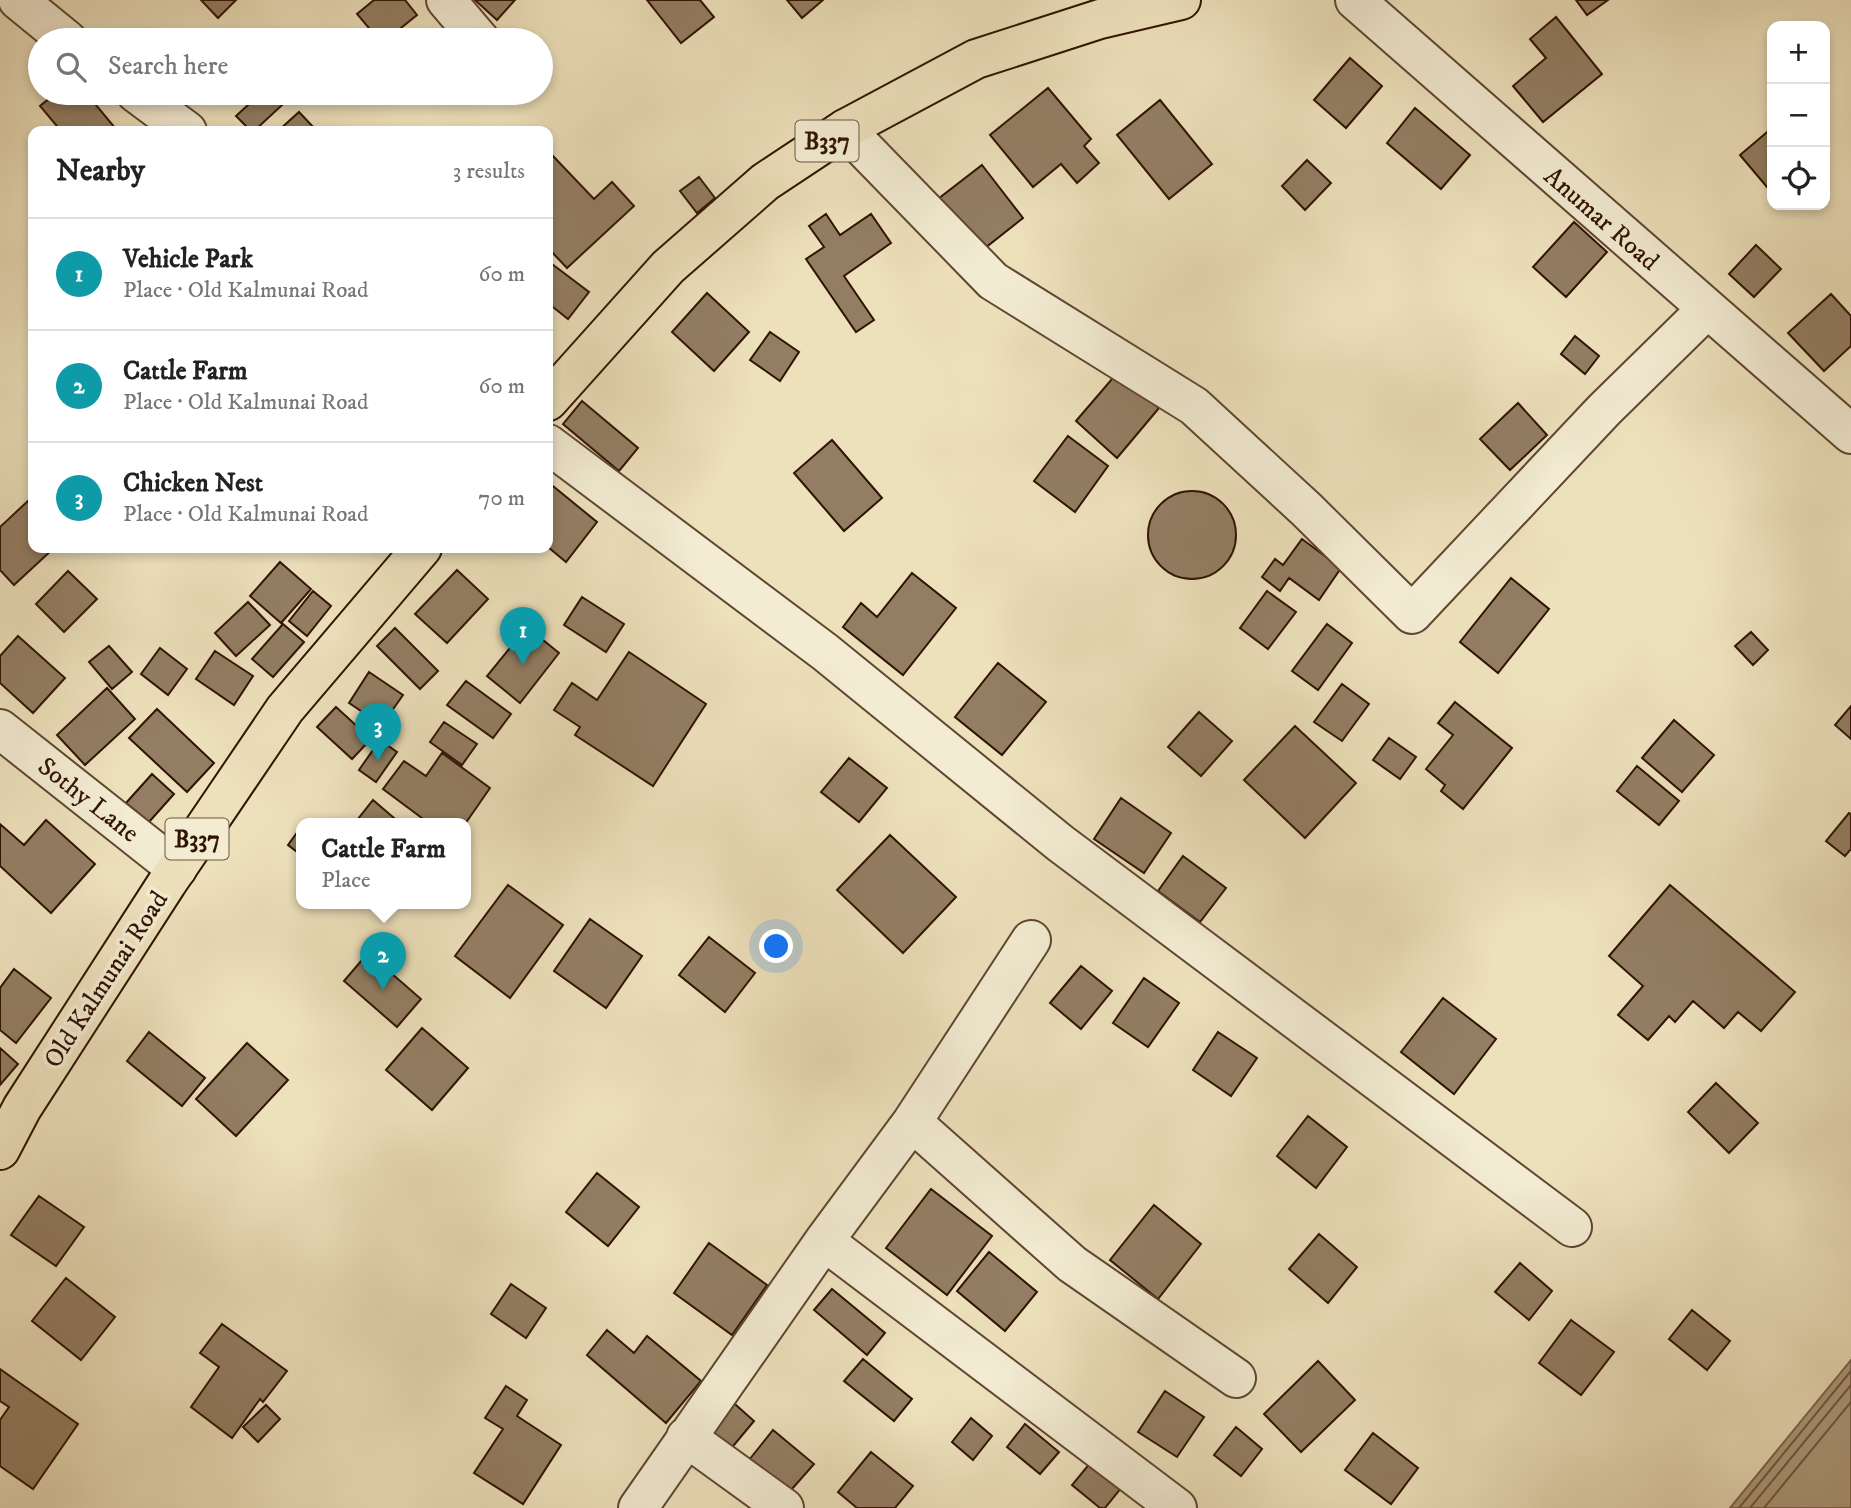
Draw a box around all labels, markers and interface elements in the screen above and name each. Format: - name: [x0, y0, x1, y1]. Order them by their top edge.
- map controls: [1767, 21, 1830, 210]
- button: +: [1767, 21, 1830, 84]
- search box: [28, 28, 553, 105]
- icon: search: [52, 48, 90, 86]
- text: Search here: [108, 50, 228, 83]
- button: −: [1767, 84, 1830, 147]
- road number: B337: [796, 120, 858, 162]
- button: locate: [1767, 147, 1830, 210]
- text: Nearby: [56, 153, 145, 190]
- text: 3 results: [453, 157, 525, 186]
- street label: Anumar Road: [1537, 160, 1666, 278]
- text: Vehicle Park: [123, 243, 253, 276]
- text: 1: [75, 260, 83, 289]
- text: 60 m: [478, 260, 525, 289]
- text: Place · Old Kalmunai Road: [123, 276, 369, 305]
- text: Cattle Farm: [123, 355, 247, 388]
- text: 2: [73, 372, 85, 401]
- text: 60 m: [478, 372, 525, 401]
- text: Place · Old Kalmunai Road: [123, 388, 369, 417]
- text: Chicken Nest: [123, 467, 263, 500]
- text: 3: [75, 484, 83, 513]
- text: 70 m: [478, 484, 525, 513]
- text: Place · Old Kalmunai Road: [123, 500, 369, 529]
- pin: 1: [500, 607, 546, 665]
- pin: 3: [355, 703, 401, 761]
- street label: Sothy Lane: [31, 750, 146, 850]
- road number: B337: [166, 818, 228, 860]
- popup: [296, 818, 471, 909]
- text: Cattle Farm: [321, 833, 446, 866]
- text: Place: [321, 866, 371, 895]
- street label: Old Kalmunai Road: [37, 885, 176, 1075]
- your location: [759, 929, 793, 963]
- pin: 2: [360, 932, 406, 990]

